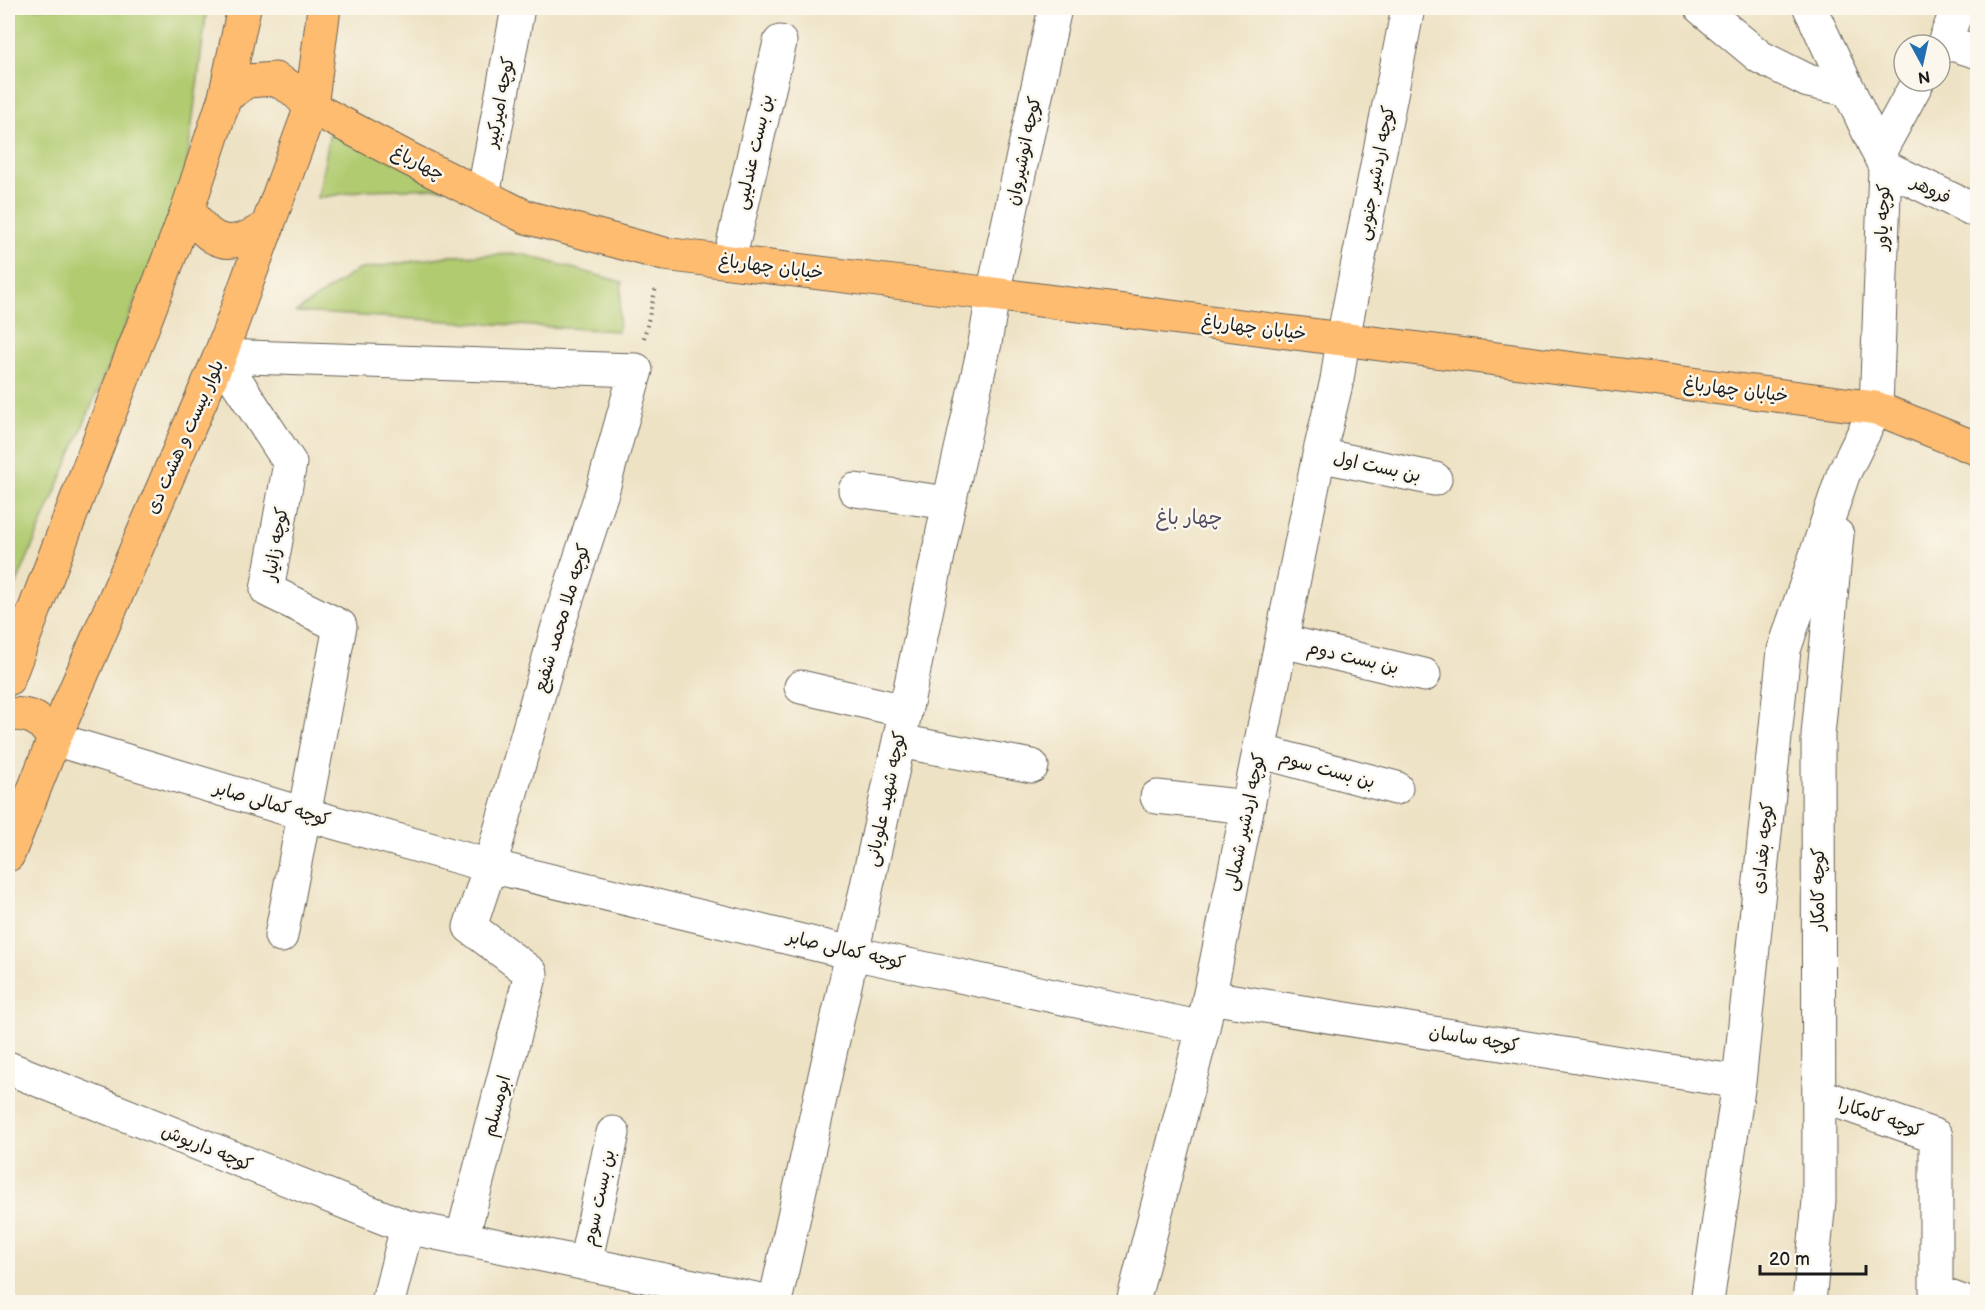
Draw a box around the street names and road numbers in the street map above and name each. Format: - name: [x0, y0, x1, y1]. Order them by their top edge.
- street label: کوچه امیرکبیر: [481, 55, 520, 151]
- street label: بن بست عندلیبی: [731, 92, 777, 212]
- street label: کوچه انوشیروان: [1002, 94, 1047, 208]
- street label: کوچه اردشیر جنوبی: [1353, 104, 1400, 242]
- street label: چهارباغ: [388, 141, 448, 186]
- street label: فروهر: [1906, 171, 1954, 209]
- street label: کوچه یاور: [1871, 183, 1896, 253]
- street label: خیابان چهارباغ: [717, 250, 825, 285]
- street label: خیابان چهارباغ: [1200, 311, 1308, 346]
- street label: بلوار بیست و هشت دی: [142, 357, 228, 517]
- street label: خیابان چهارباغ: [1682, 373, 1790, 408]
- street label: بن بست اول: [1331, 447, 1423, 487]
- street label: کوچه زانیار: [259, 505, 294, 585]
- street label: کوچه ملا محمد شفیع: [529, 541, 597, 695]
- street label: بن بست دوم: [1305, 637, 1401, 682]
- street label: کوچه شهید علویانی: [861, 729, 912, 869]
- street label: بن بست سوم: [1276, 747, 1377, 796]
- street label: کوچه اردشیر شمالی: [1220, 751, 1271, 893]
- street label: کوچه کمالی صابر: [209, 777, 333, 832]
- street label: کوچه بغدادی: [1748, 801, 1779, 895]
- street label: کوچه کامکار: [1808, 847, 1830, 932]
- street label: کوچه کمالی صابر: [783, 926, 907, 975]
- street label: کوچه ساسان: [1427, 1022, 1521, 1058]
- street label: ابومسلم: [479, 1073, 518, 1140]
- street label: کوچه کامکار۱: [1834, 1092, 1926, 1143]
- street label: کوچه داریوش: [158, 1120, 256, 1177]
- street label: بن بست سوم: [579, 1148, 622, 1249]

